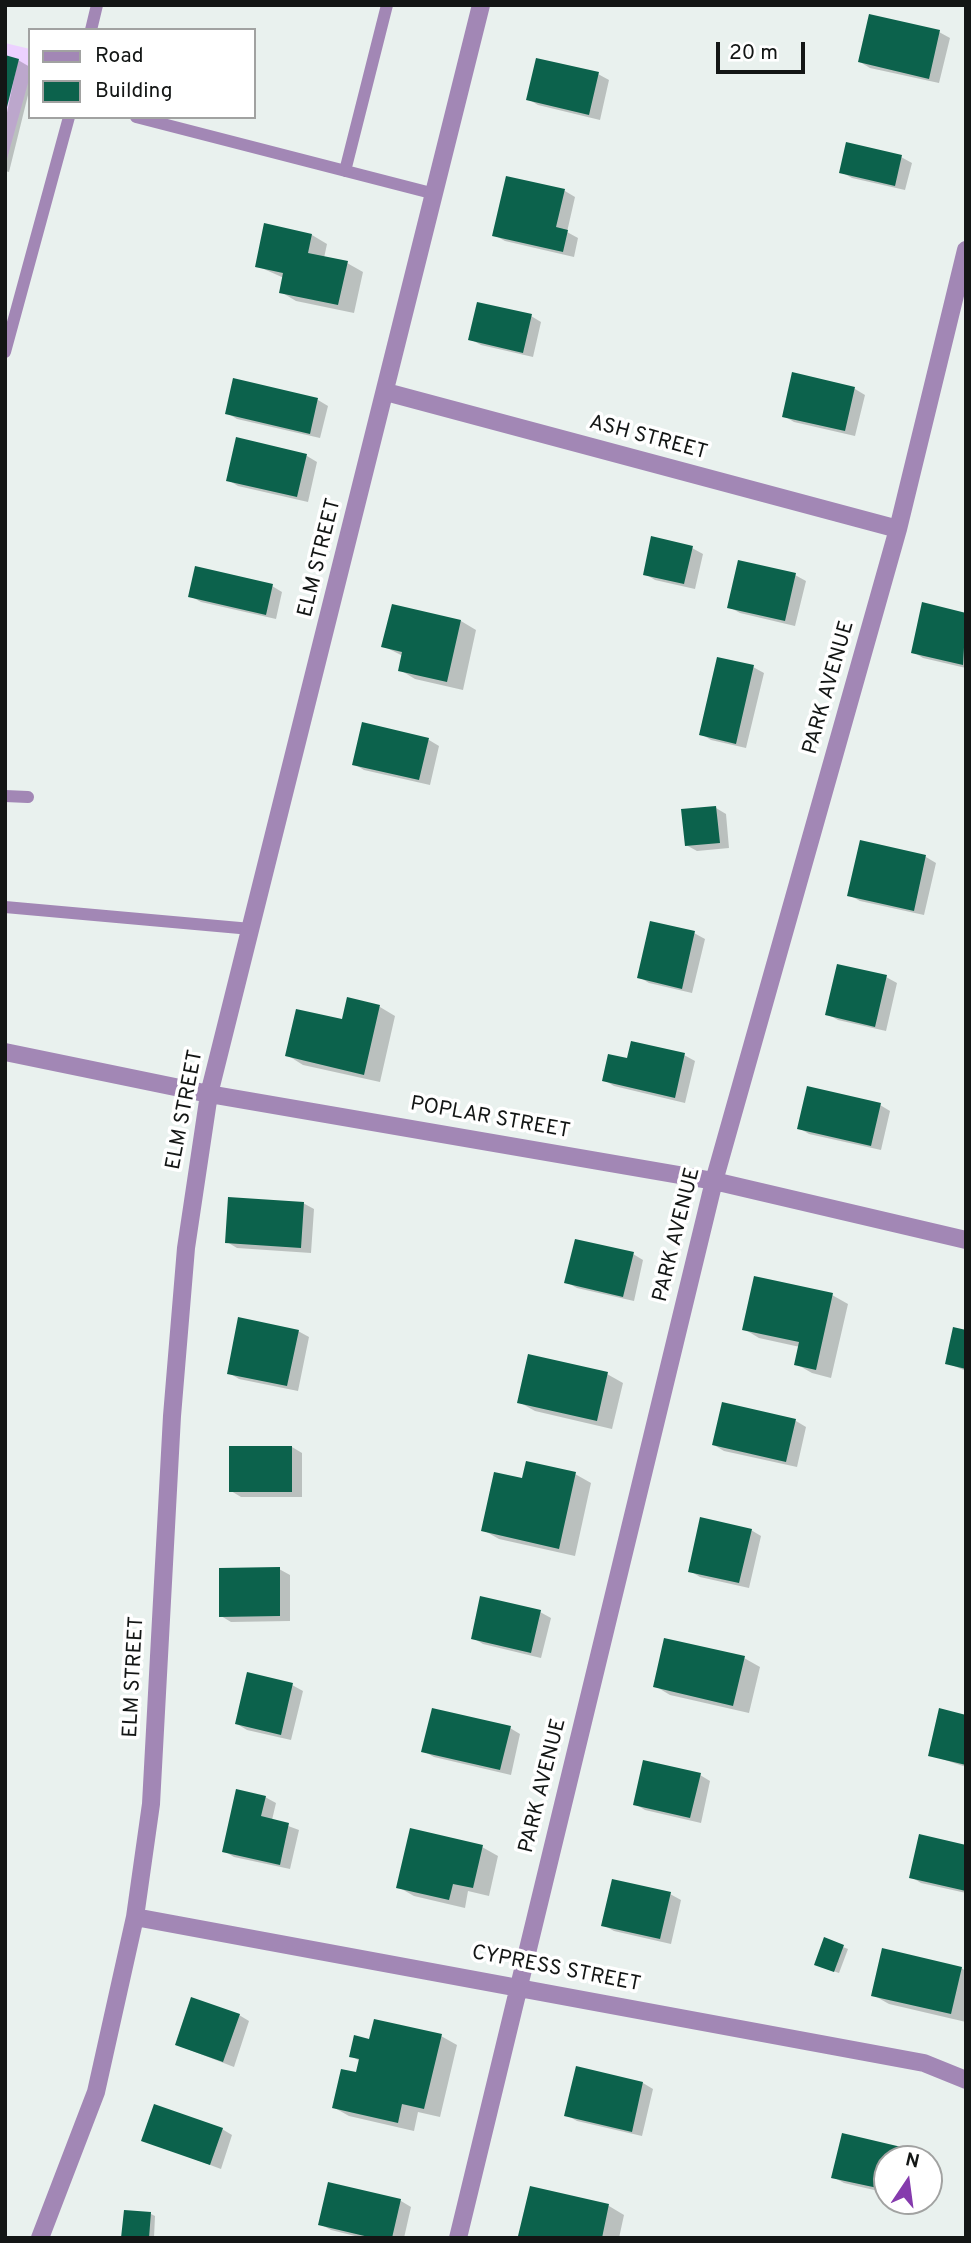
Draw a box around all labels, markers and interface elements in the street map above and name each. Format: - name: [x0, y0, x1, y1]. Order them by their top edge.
- legend: [28, 28, 256, 119]
- scale bar: [719, 28, 808, 72]
- text: 20 m: [729, 40, 778, 67]
- text: Road: [95, 43, 144, 70]
- text: Building: [95, 78, 173, 105]
- street label: ASH STREET: [586, 411, 710, 467]
- street label: ELM STREET: [294, 496, 348, 620]
- street label: PARK AVENUE: [799, 618, 861, 758]
- street label: ELM STREET: [162, 1048, 210, 1172]
- street label: POPLAR STREET: [408, 1093, 572, 1145]
- street label: PARK AVENUE: [649, 1165, 707, 1305]
- street label: ELM STREET: [119, 1616, 151, 1738]
- street label: PARK AVENUE: [515, 1716, 573, 1856]
- street label: CYPRESS STREET: [469, 1941, 643, 1999]
- north arrow: [873, 2145, 943, 2215]
- text: N: [903, 2148, 922, 2175]

